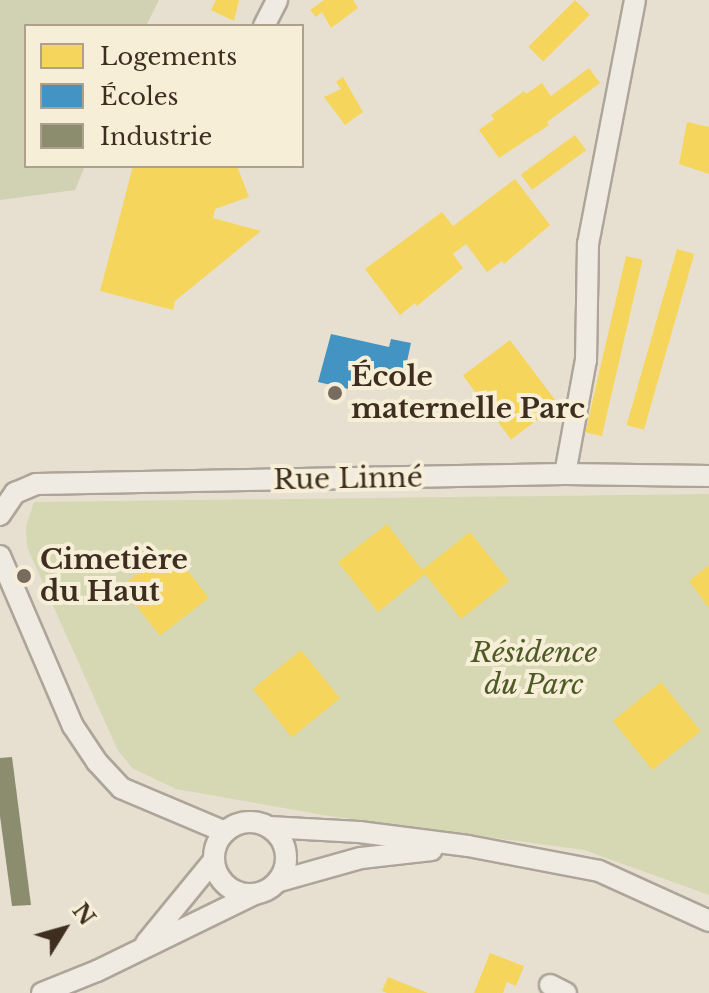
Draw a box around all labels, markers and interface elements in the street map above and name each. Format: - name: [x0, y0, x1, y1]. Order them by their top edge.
- legend: [24, 24, 304, 168]
- text: Logements: [100, 42, 237, 71]
- text: Écoles: [100, 82, 178, 111]
- text: Industrie: [100, 122, 212, 151]
- place label: École maternelle Parc: [351, 360, 585, 426]
- marker: École maternelle Parc: [326, 384, 344, 402]
- street label: Rue Linné: [273, 461, 423, 497]
- place label: Cimetière du Haut: [40, 543, 188, 609]
- marker: Cimetière du Haut: [15, 567, 33, 585]
- park label: Résidence du Parc: [471, 636, 597, 702]
- north arrow: [24, 889, 104, 969]
- text: N: [67, 898, 101, 931]

